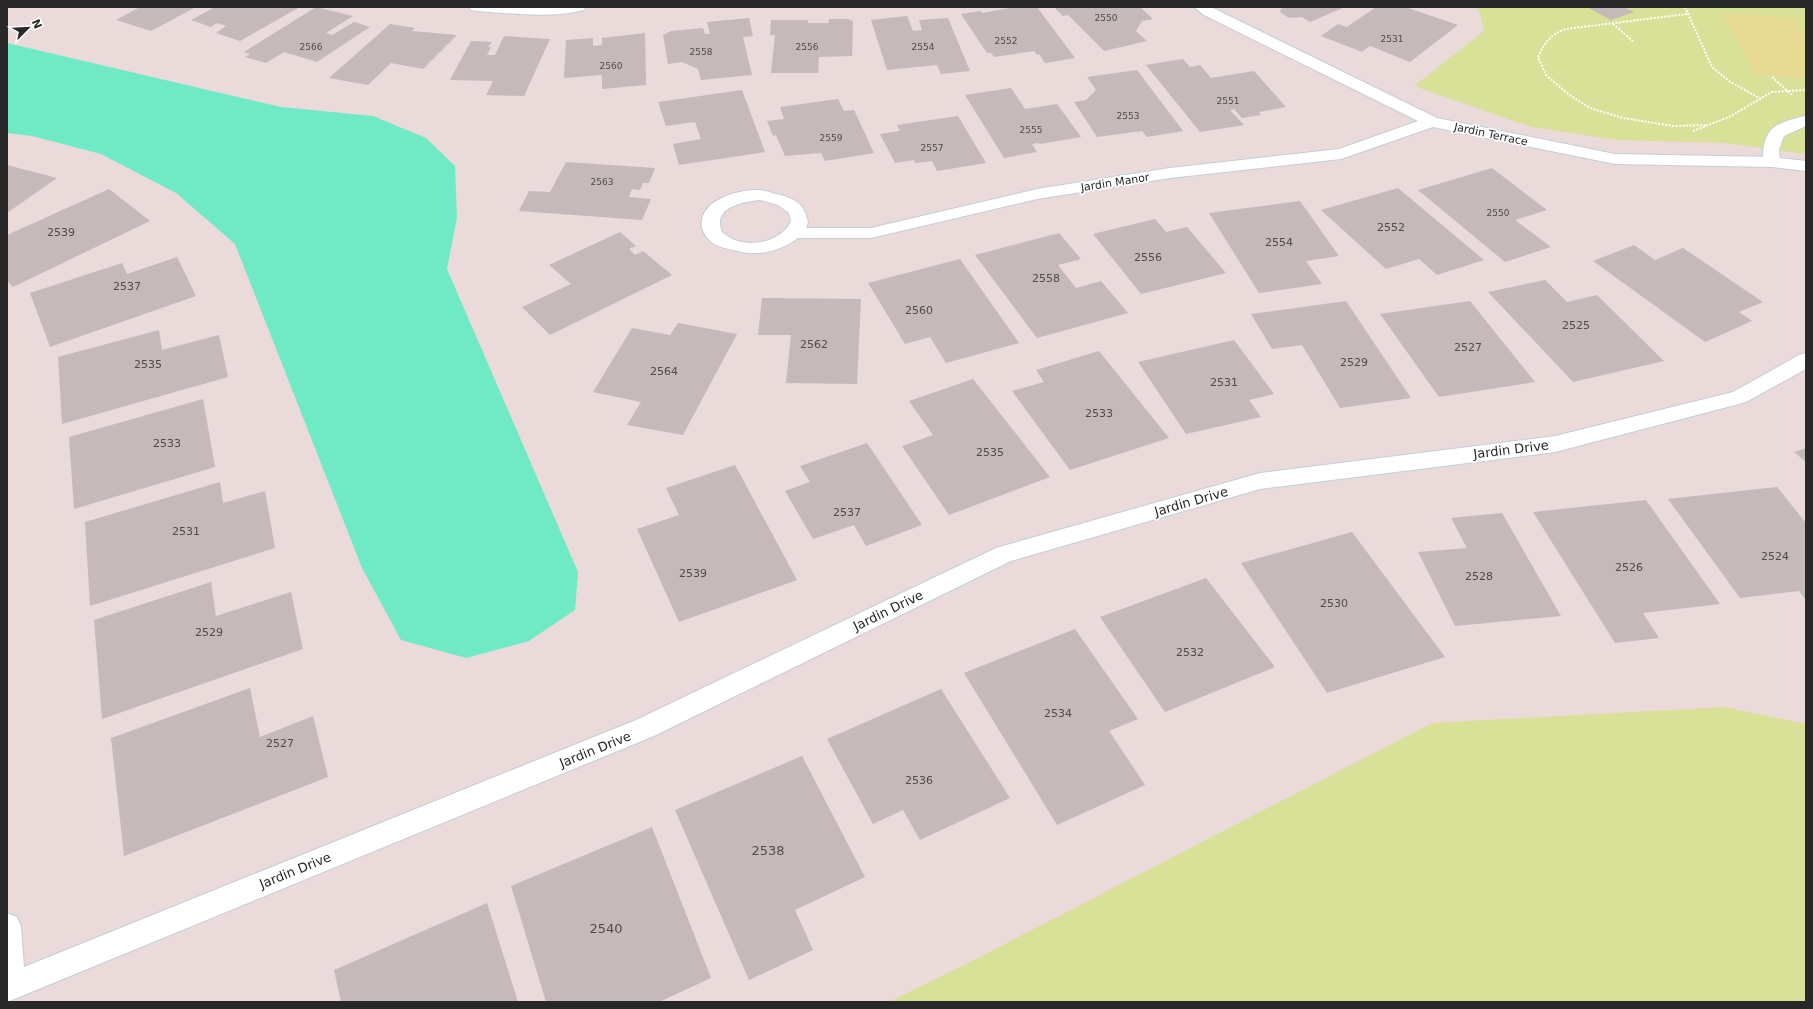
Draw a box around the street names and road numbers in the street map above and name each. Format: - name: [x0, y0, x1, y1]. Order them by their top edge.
- street label: Jardin Terrace: [1452, 120, 1529, 149]
- street label: Jardin Manor: [1079, 171, 1151, 194]
- street label: Jardin Drive: [1472, 437, 1550, 462]
- street label: Jardin Drive: [1152, 484, 1230, 519]
- street label: Jardin Drive: [850, 587, 926, 634]
- street label: Jardin Drive: [556, 728, 633, 771]
- street label: Jardin Drive: [256, 849, 333, 892]

